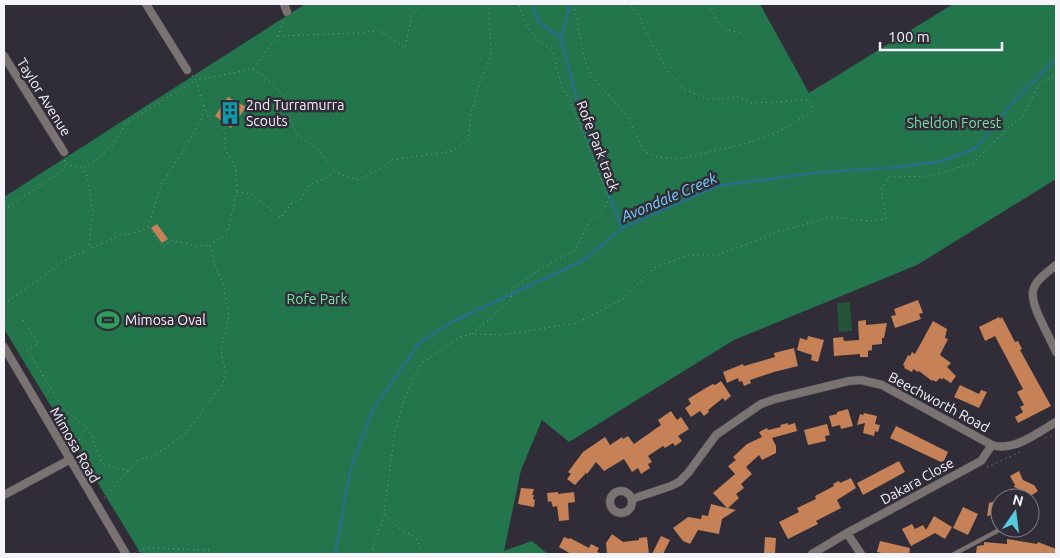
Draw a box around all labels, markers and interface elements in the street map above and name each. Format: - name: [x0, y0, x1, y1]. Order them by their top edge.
- scale bar: [880, 20, 1002, 52]
- text: 100 m: [888, 28, 930, 45]
- street label: Taylor Avenue: [14, 55, 74, 139]
- place label: 2nd Turramurra Scouts: [246, 97, 344, 129]
- street label: Rofe Park track: [573, 98, 623, 194]
- building icon: 2nd Turramurra Scouts: [217, 100, 243, 126]
- park label: Sheldon Forest: [907, 115, 1002, 131]
- water label: Avondale Creek: [618, 169, 720, 225]
- park label: Rofe Park: [287, 291, 347, 307]
- sports icon: Mimosa Oval: [95, 307, 121, 333]
- place label: Mimosa Oval: [125, 312, 206, 328]
- street label: Beechworth Road: [886, 369, 992, 435]
- street label: Mimosa Road: [47, 404, 103, 486]
- street label: Dakara Close: [878, 454, 956, 508]
- north arrow: [990, 488, 1040, 538]
- text: N: [1011, 491, 1025, 509]

